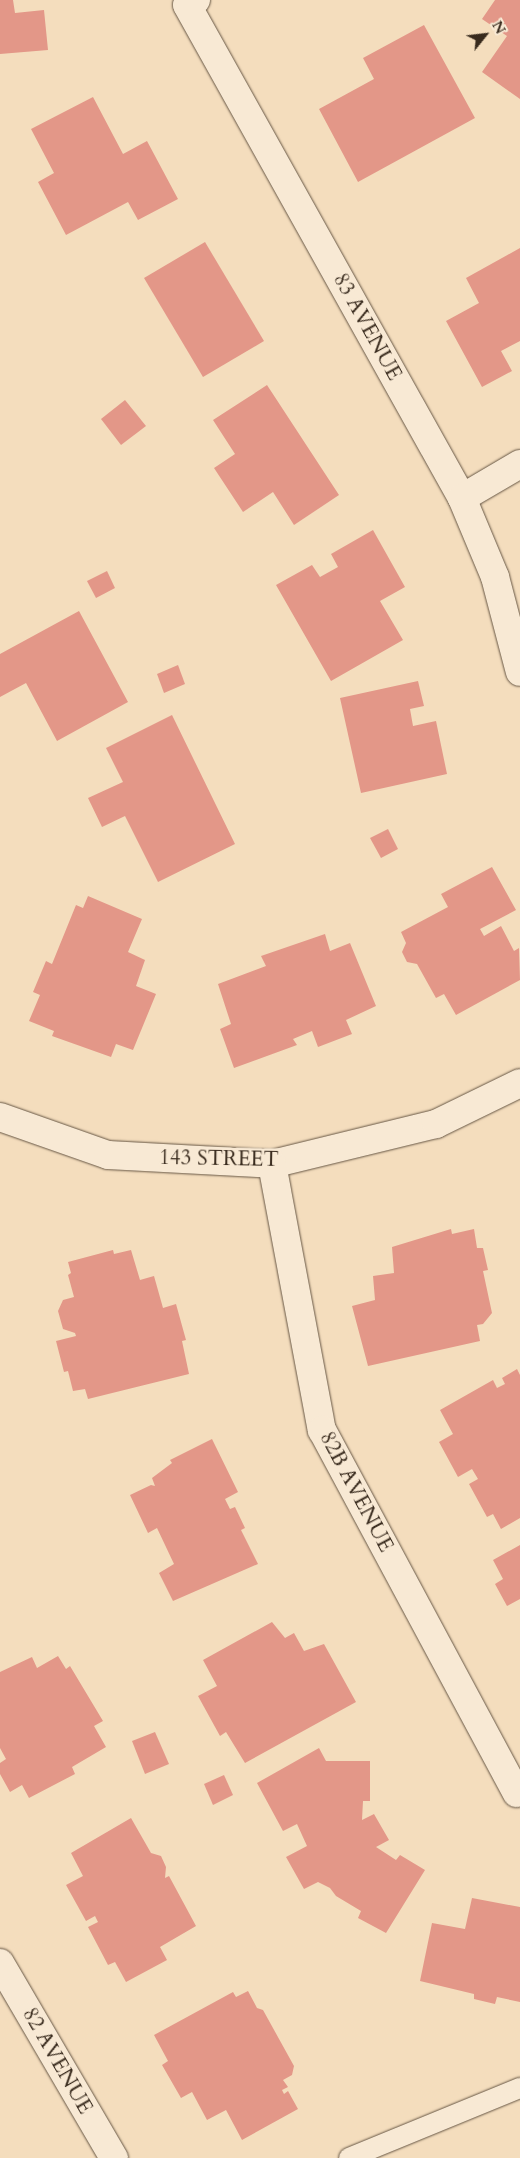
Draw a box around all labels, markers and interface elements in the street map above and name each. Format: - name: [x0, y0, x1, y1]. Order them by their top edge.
- north arrow: [460, 10, 510, 60]
- text: N: [487, 18, 510, 37]
- street label: 83 AVENUE: [327, 269, 407, 385]
- street label: 143 STREET: [159, 1145, 279, 1173]
- street label: 82B AVENUE: [314, 1427, 398, 1557]
- street label: 82 AVENUE: [16, 2003, 98, 2119]

